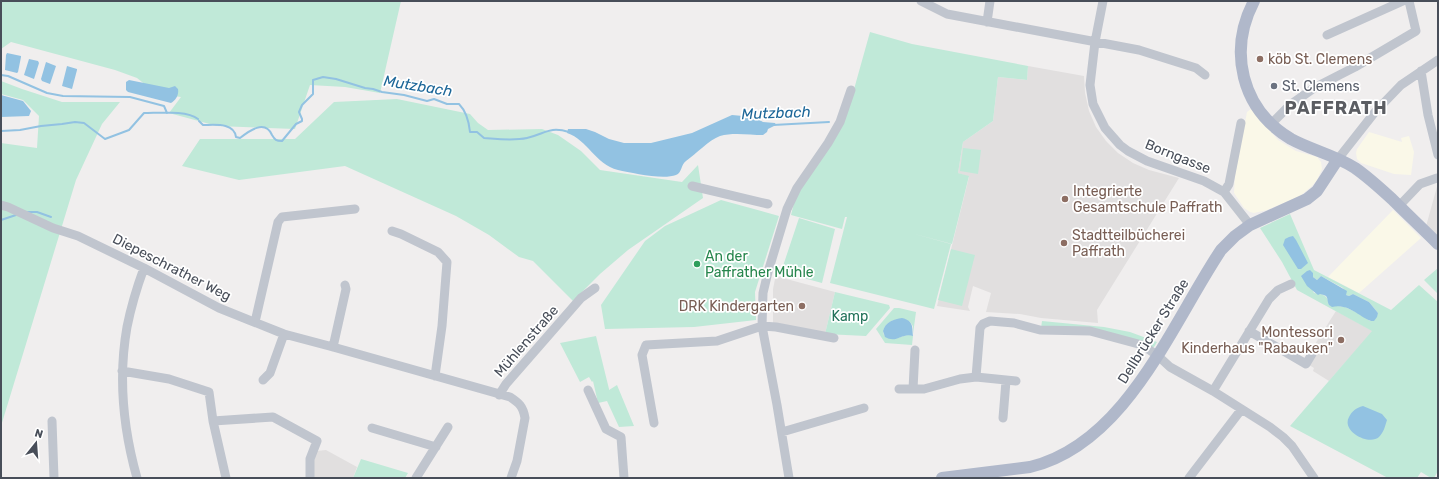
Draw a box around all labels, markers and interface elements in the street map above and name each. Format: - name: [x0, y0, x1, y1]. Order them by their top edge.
- place label: köb St. Clemens: [1268, 51, 1372, 68]
- marker: köb St. Clemens: [1255, 54, 1265, 64]
- water label: Mutzbach: [382, 72, 454, 100]
- place label: St. Clemens: [1282, 78, 1360, 95]
- marker: St. Clemens: [1269, 81, 1279, 91]
- district label: PAFFRATH: [1284, 97, 1388, 119]
- water label: Mutzbach: [741, 103, 811, 123]
- street label: Borngasse: [1142, 136, 1213, 177]
- place label: Integrierte Gesamtschule Paffrath: [1073, 183, 1223, 216]
- marker: Integrierte Gesamtschule Paffrath: [1060, 194, 1070, 204]
- place label: Stadtteilbücherei Paffrath: [1072, 227, 1185, 260]
- street label: Diepeschrather Weg: [110, 230, 234, 305]
- marker: Stadtteilbücherei Paffrath: [1059, 238, 1069, 248]
- place label: An der Paffrather Mühle: [705, 248, 814, 281]
- marker: An der Paffrather Mühle: [692, 259, 702, 269]
- street label: Dellbrücker Straße: [1114, 276, 1193, 387]
- place label: DRK Kindergarten: [679, 298, 794, 315]
- marker: DRK Kindergarten: [797, 301, 807, 311]
- street label: Mühlenstraße: [491, 302, 562, 381]
- park label: Kamp: [832, 308, 868, 325]
- place label: Montessori Kinderhaus "Rabauken": [1181, 324, 1333, 357]
- marker: Montessori Kinderhaus "Rabauken": [1336, 335, 1346, 345]
- north arrow: [16, 423, 56, 463]
- text: N: [33, 427, 45, 441]

